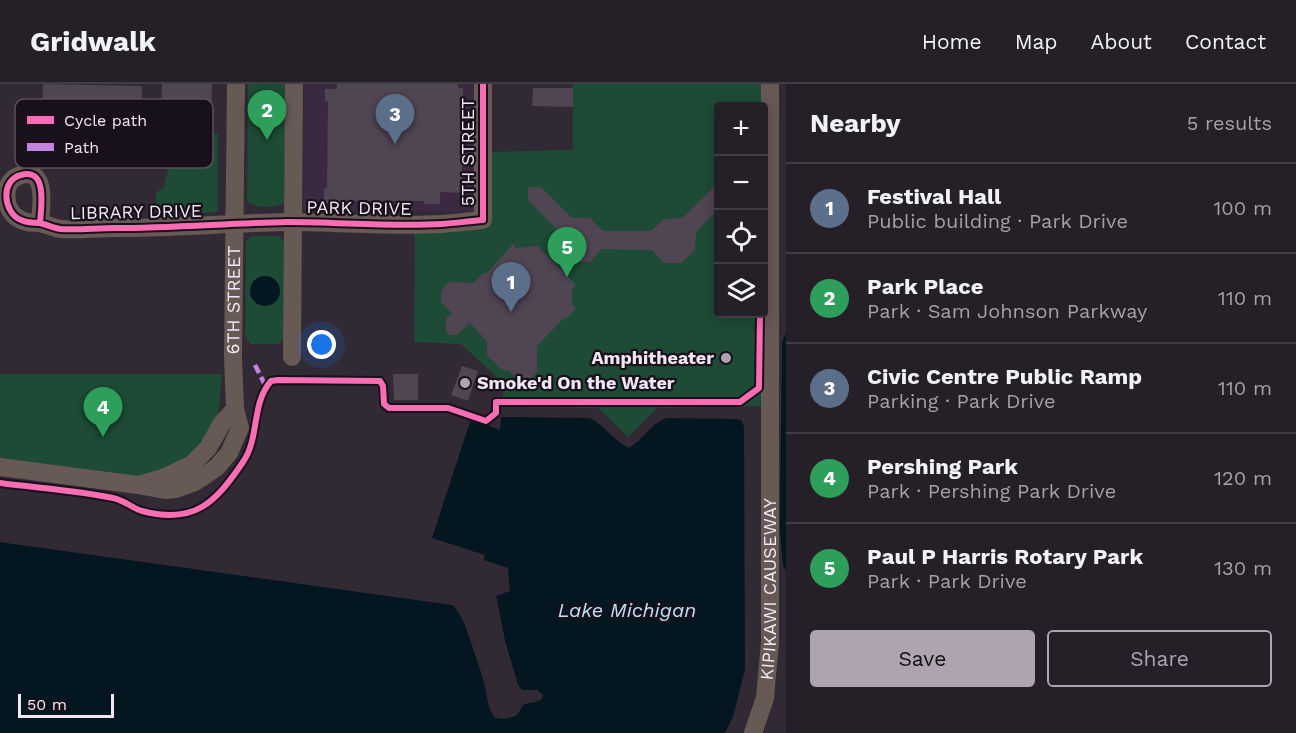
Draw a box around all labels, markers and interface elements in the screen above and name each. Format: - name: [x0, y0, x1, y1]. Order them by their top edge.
- text: Gridwalk: [30, 25, 156, 58]
- text: Home: [922, 29, 982, 54]
- text: Map: [1015, 29, 1058, 54]
- text: About: [1091, 29, 1152, 54]
- text: Contact: [1185, 29, 1266, 54]
- pin: 2: [248, 91, 286, 140]
- pin: 3: [376, 94, 414, 144]
- street label: 5TH STREET: [457, 98, 478, 206]
- legend: [15, 99, 213, 168]
- map controls: [714, 102, 768, 318]
- button: +: [714, 102, 768, 156]
- text: Nearby: [810, 108, 901, 138]
- text: Cycle path: [64, 111, 147, 130]
- text: 5 results: [1187, 111, 1272, 135]
- text: Path: [64, 138, 99, 157]
- button: −: [714, 156, 768, 210]
- text: Festival Hall: [867, 184, 1001, 209]
- street label: PARK DRIVE: [306, 196, 412, 219]
- text: 1: [825, 196, 834, 220]
- text: 100 m: [1213, 196, 1272, 220]
- street label: LIBRARY DRIVE: [70, 200, 202, 223]
- text: Public building · Park Drive: [867, 209, 1128, 233]
- button: locate: [714, 210, 768, 264]
- pin: 5: [548, 228, 586, 277]
- street label: 6TH STREET: [222, 245, 244, 355]
- pin: 1: [492, 262, 530, 312]
- button: layers: [714, 264, 768, 318]
- text: Park Place: [867, 274, 983, 299]
- text: 2: [824, 286, 835, 310]
- text: 110 m: [1218, 286, 1272, 310]
- text: Park · Sam Johnson Parkway: [867, 299, 1147, 323]
- your location: [307, 330, 336, 359]
- place label: Amphitheater: [591, 347, 714, 368]
- marker: Amphitheater: [719, 351, 733, 365]
- text: Civic Centre Public Ramp: [867, 364, 1142, 389]
- place label: Smoke'd On the Water: [477, 372, 675, 393]
- marker: Smoke'd On the Water: [458, 376, 472, 390]
- text: 3: [824, 376, 835, 400]
- text: 110 m: [1218, 376, 1272, 400]
- pin: 4: [84, 388, 122, 437]
- text: Parking · Park Drive: [867, 389, 1056, 413]
- text: Pershing Park: [867, 454, 1018, 479]
- text: 4: [823, 466, 836, 490]
- text: 120 m: [1214, 466, 1272, 490]
- text: Park · Pershing Park Drive: [867, 479, 1116, 503]
- street label: KIPIKAWI CAUSEWAY: [756, 497, 780, 681]
- text: Paul P Harris Rotary Park: [867, 544, 1143, 569]
- text: 5: [824, 556, 835, 580]
- text: 130 m: [1214, 556, 1272, 580]
- text: Park · Park Drive: [867, 569, 1027, 593]
- water label: Lake Michigan: [558, 598, 696, 622]
- button: Save: [810, 630, 1035, 687]
- button: Share: [1047, 630, 1272, 687]
- scale bar: [18, 691, 114, 718]
- text: 50 m: [27, 695, 67, 714]

